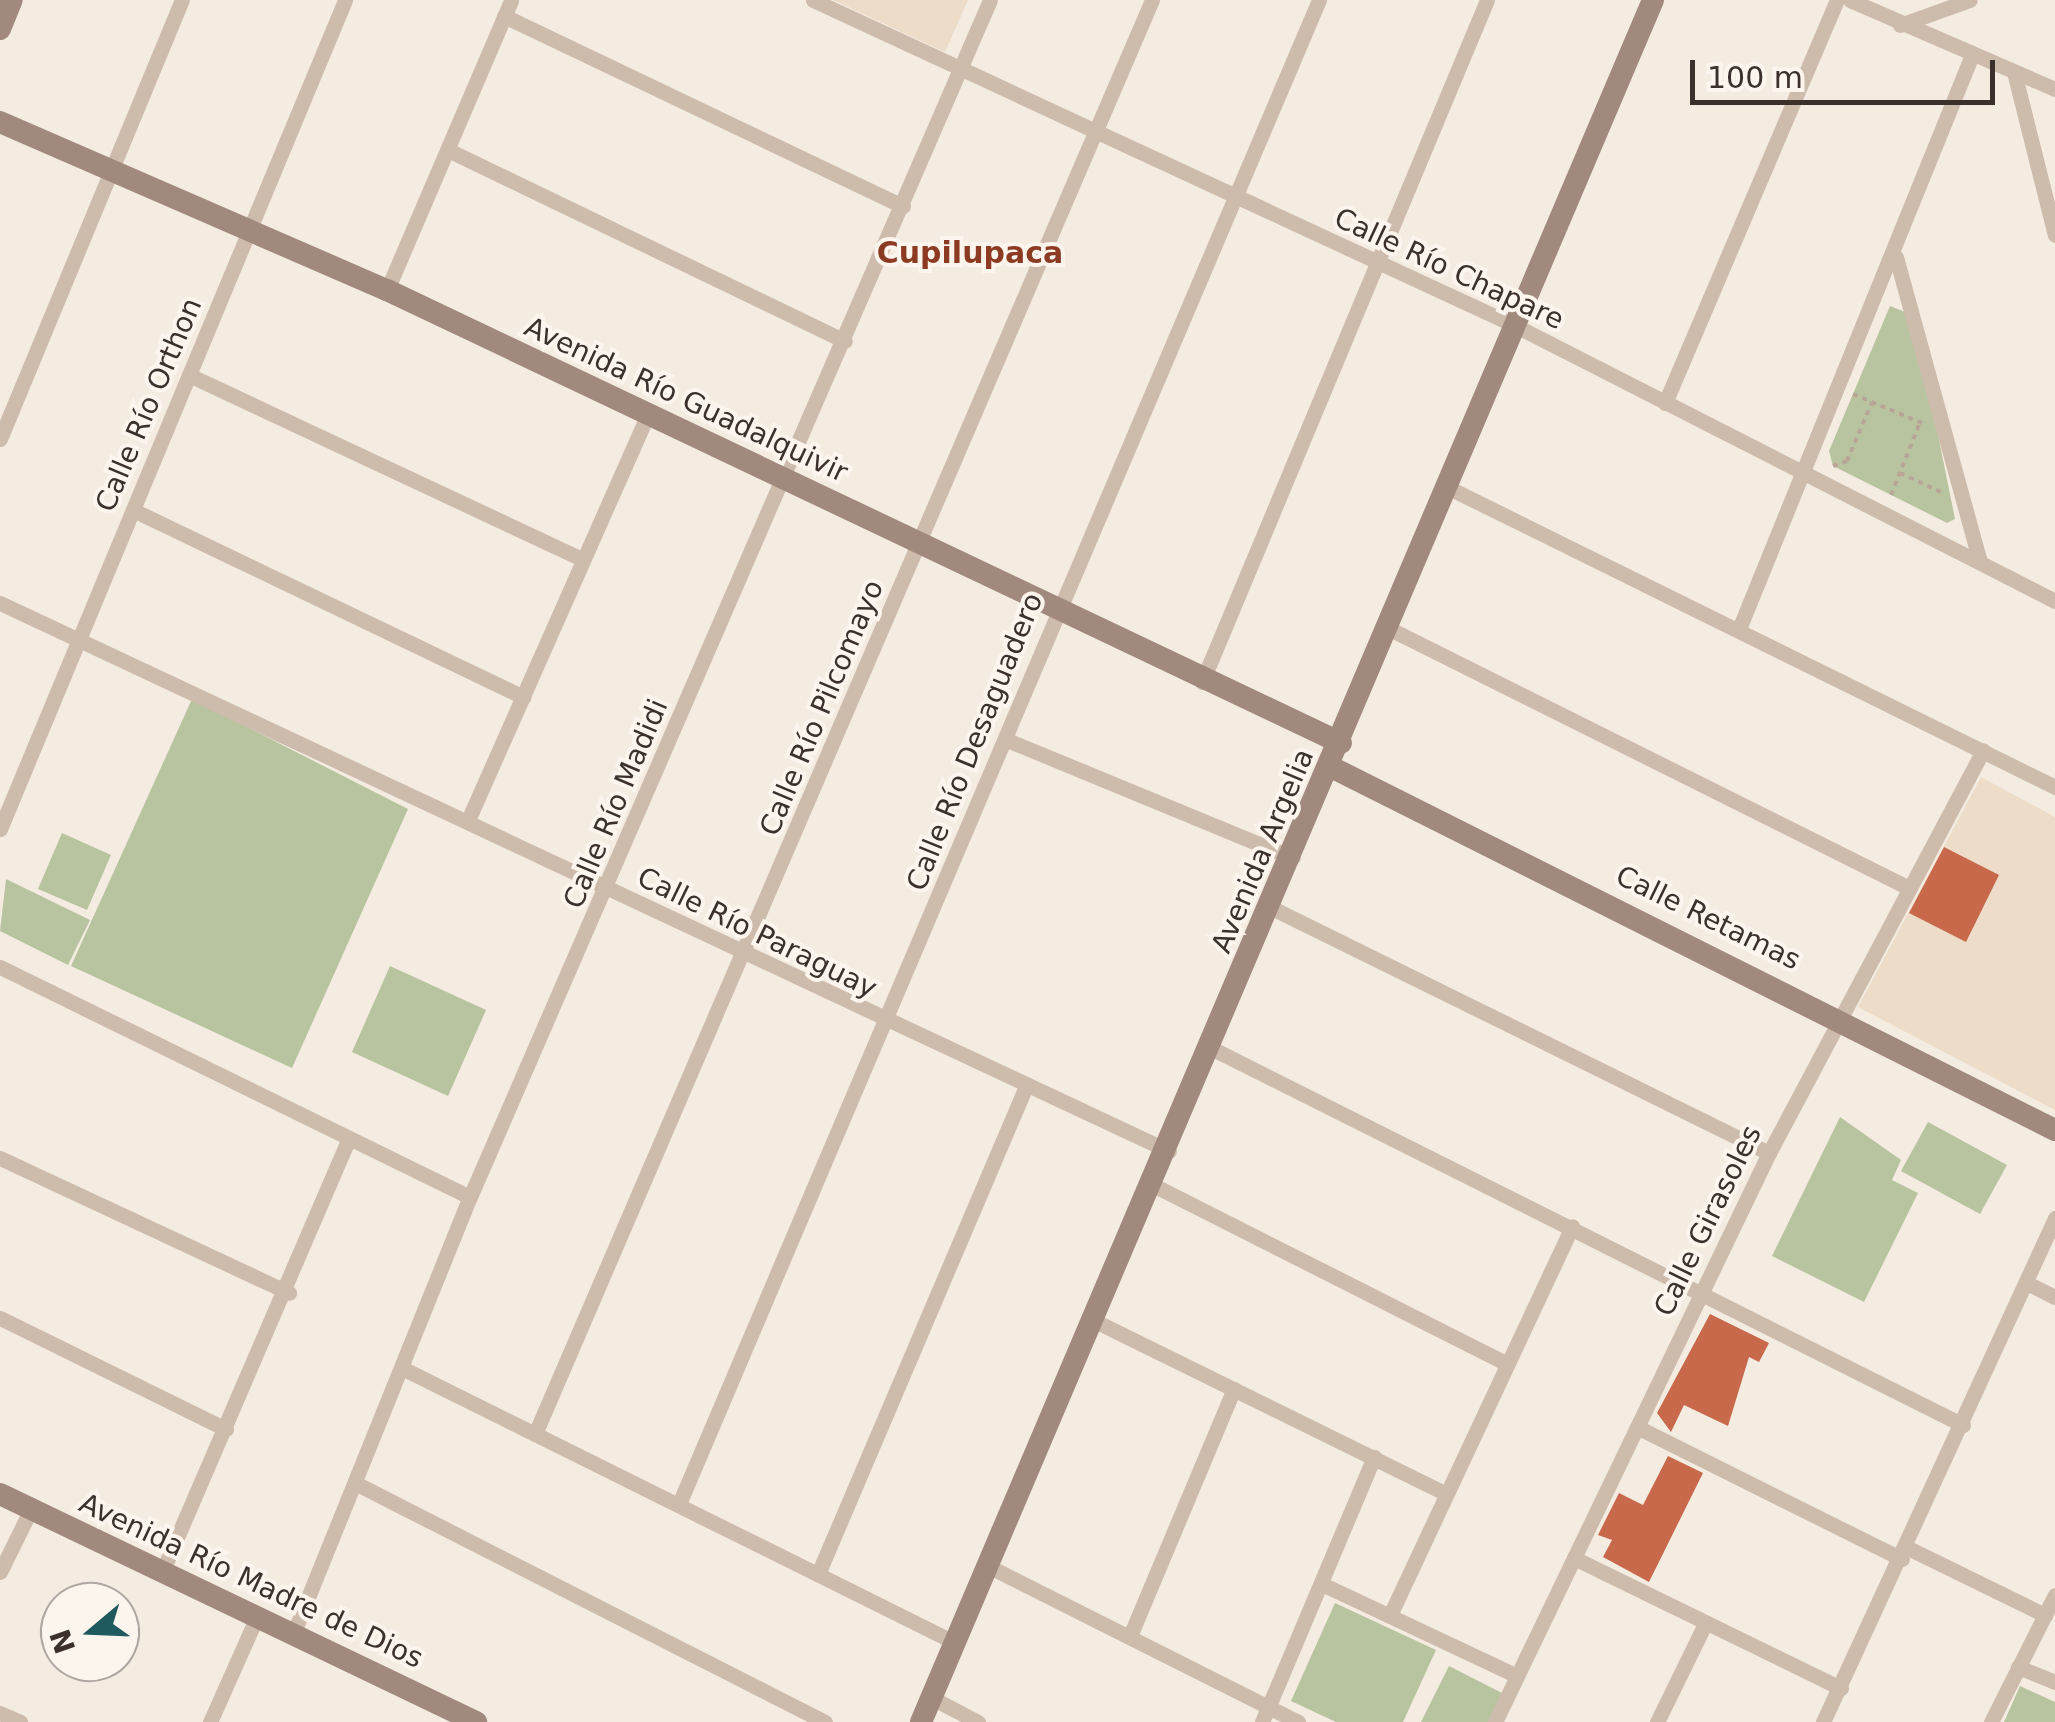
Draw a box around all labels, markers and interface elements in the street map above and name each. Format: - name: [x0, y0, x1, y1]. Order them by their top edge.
- scale bar: [1695, 40, 2000, 102]
- text: 100 m: [1707, 60, 1803, 95]
- street label: Calle Río Chapare: [1329, 201, 1569, 337]
- district label: Cupilupaca: [877, 235, 1063, 271]
- street label: Calle Río Orthon: [89, 293, 209, 517]
- street label: Avenida Río Guadalquivir: [519, 310, 853, 490]
- street label: Calle Río Pilcomayo: [753, 575, 891, 841]
- street label: Calle Río Desaguadero: [900, 588, 1050, 896]
- street label: Calle Río Madidi: [557, 694, 675, 914]
- street label: Avenida Argelia: [1205, 744, 1321, 958]
- street label: Calle Retamas: [1610, 859, 1806, 977]
- street label: Calle Río Paraguay: [632, 860, 882, 1006]
- street label: Calle Girasoles: [1647, 1120, 1769, 1322]
- street label: Avenida Río Madre de Dios: [74, 1487, 428, 1675]
- north arrow: [40, 1582, 140, 1682]
- text: N: [44, 1625, 82, 1658]

